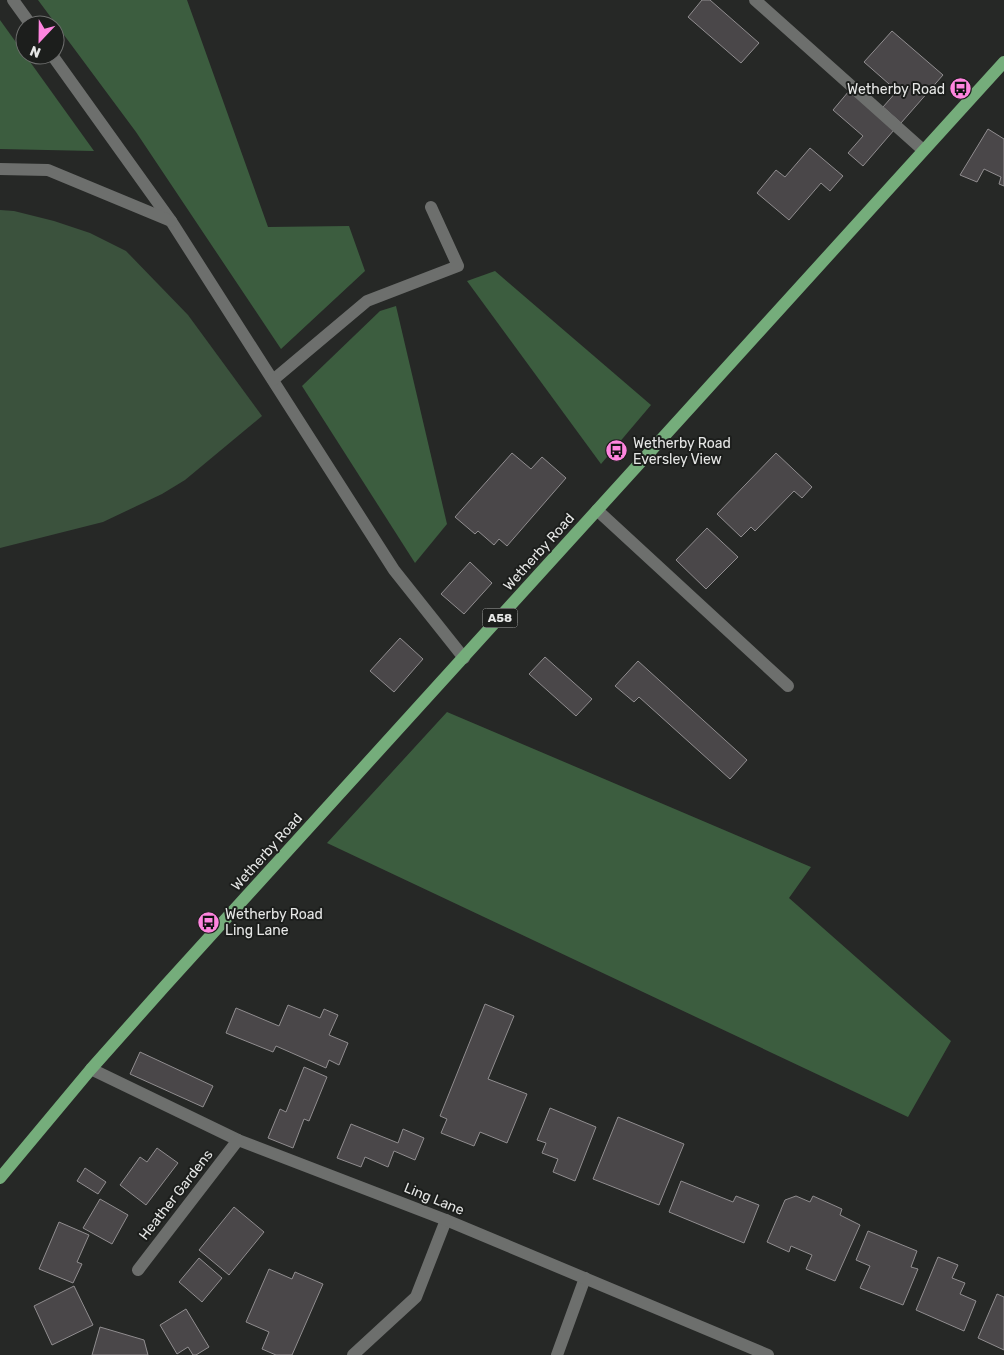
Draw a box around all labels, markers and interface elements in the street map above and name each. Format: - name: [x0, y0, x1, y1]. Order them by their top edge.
- north arrow: [15, 15, 65, 65]
- text: N: [27, 42, 43, 61]
- bus stop icon: Wetherby Road: [949, 77, 973, 101]
- place label: Wetherby Road: [847, 81, 945, 98]
- place label: Wetherby Road Eversley View: [633, 435, 731, 468]
- bus stop icon: Wetherby Road Eversley View: [605, 439, 629, 463]
- street label: Wetherby Road: [500, 510, 578, 594]
- road number: A58: [482, 608, 518, 628]
- street label: Wetherby Road: [228, 810, 306, 894]
- place label: Wetherby Road Ling Lane: [225, 906, 323, 939]
- bus stop icon: Wetherby Road Ling Lane: [197, 910, 221, 934]
- street label: Heather Gardens: [135, 1146, 217, 1244]
- street label: Ling Lane: [401, 1179, 467, 1219]

